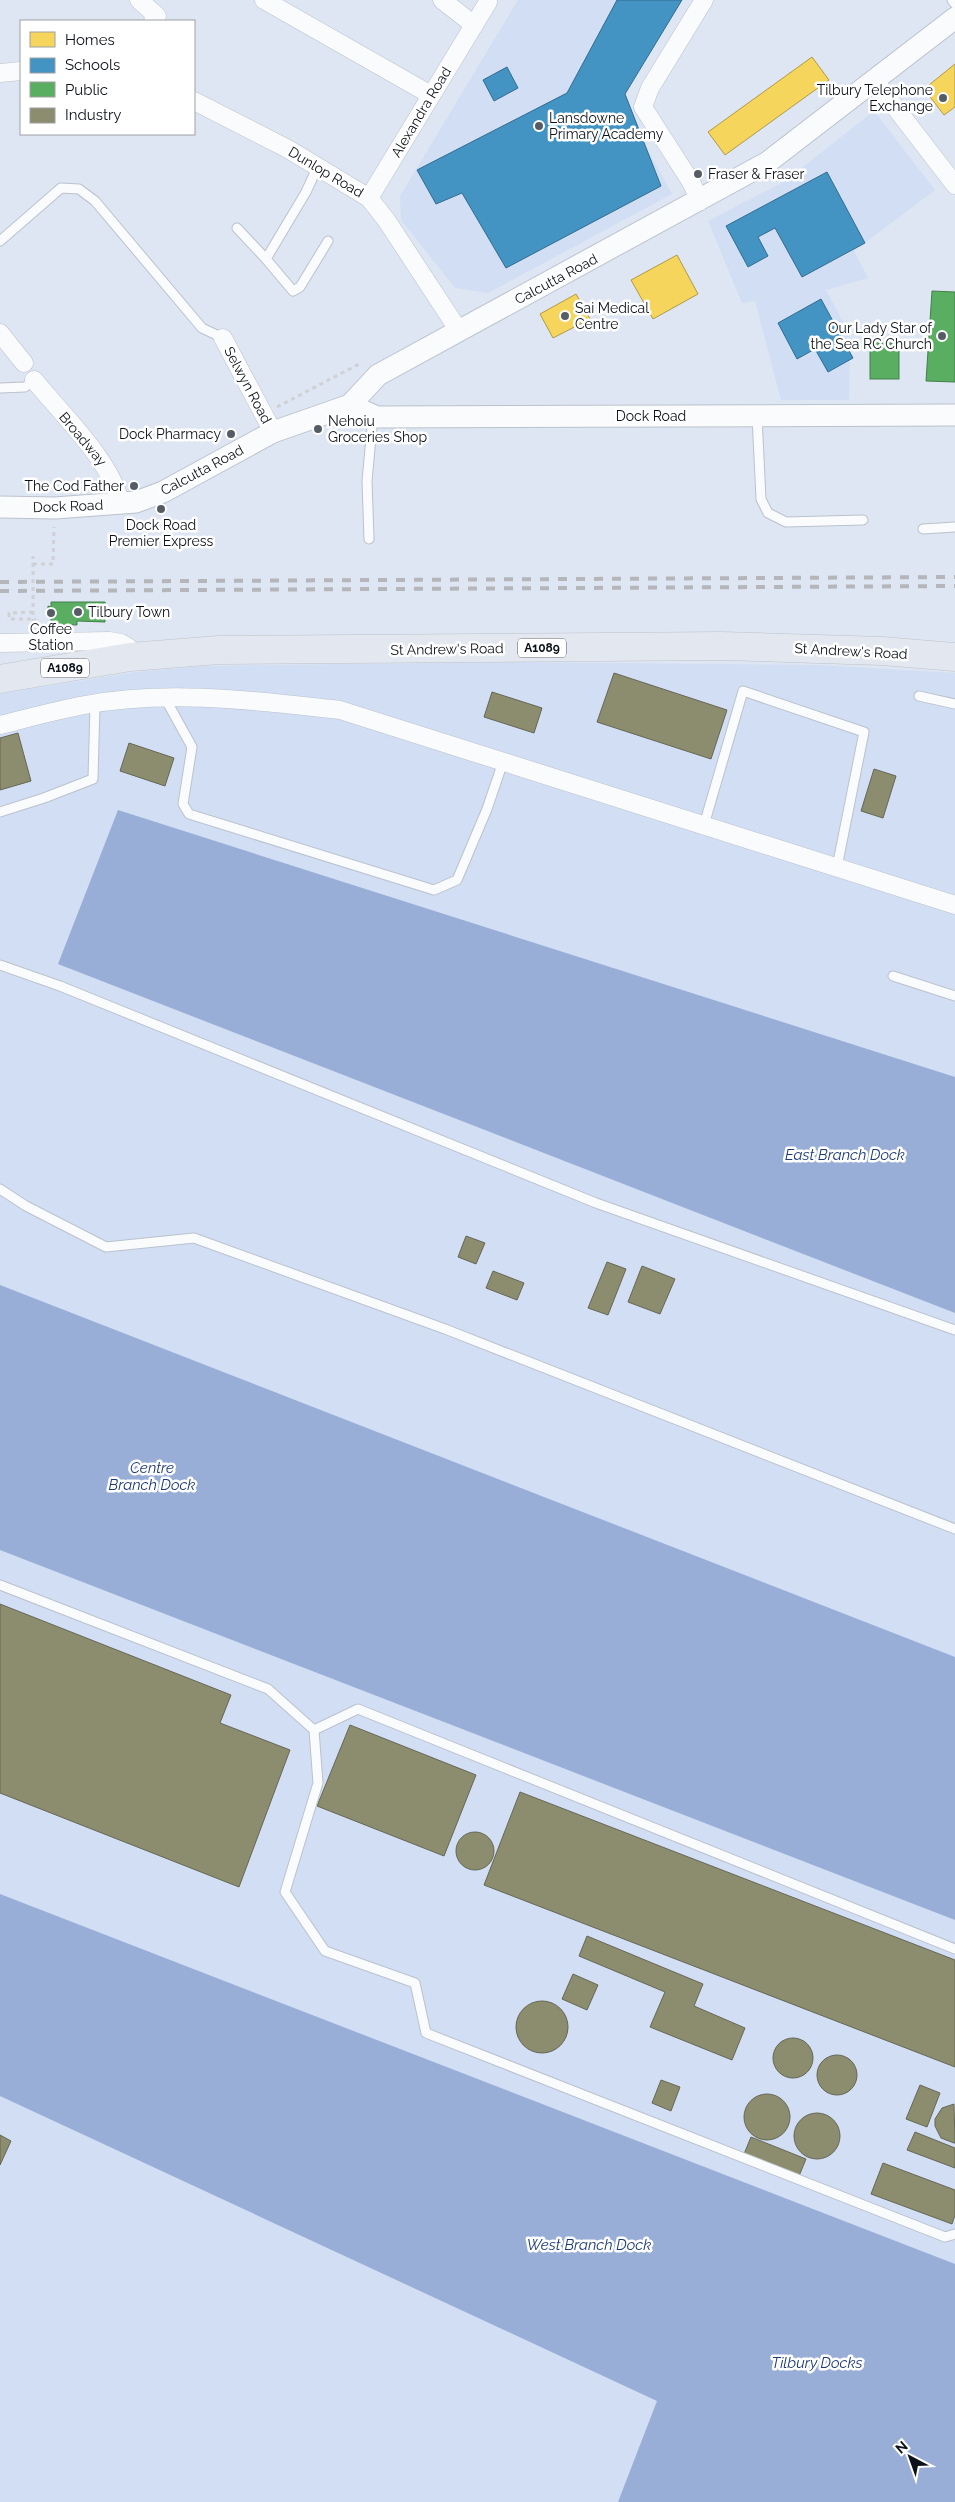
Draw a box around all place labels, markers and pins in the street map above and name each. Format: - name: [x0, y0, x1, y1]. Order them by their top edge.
- place label: Tilbury Telephone Exchange: [817, 82, 933, 114]
- marker: Tilbury Telephone Exchange: [937, 92, 949, 104]
- place label: Lansdowne Primary Academy: [549, 110, 664, 142]
- marker: Lansdowne Primary Academy: [533, 120, 545, 132]
- place label: Fraser & Fraser: [708, 166, 804, 182]
- marker: Fraser & Fraser: [692, 168, 704, 180]
- place label: Sai Medical Centre: [575, 300, 649, 332]
- marker: Sai Medical Centre: [559, 310, 571, 322]
- place label: Our Lady Star of the Sea RC Church: [811, 320, 933, 352]
- marker: Our Lady Star of the Sea RC Church: [936, 330, 948, 342]
- place label: Nehoiu Groceries Shop: [328, 413, 427, 445]
- marker: Nehoiu Groceries Shop: [312, 423, 324, 435]
- place label: Dock Pharmacy: [119, 426, 221, 442]
- marker: Dock Pharmacy: [225, 428, 237, 440]
- place label: The Cod Father: [24, 478, 124, 494]
- marker: The Cod Father: [128, 480, 140, 492]
- marker: Dock Road Premier Express: [155, 503, 167, 515]
- place label: Dock Road Premier Express: [109, 517, 214, 549]
- place label: Tilbury Town: [88, 604, 170, 620]
- marker: Tilbury Town: [72, 606, 84, 618]
- marker: Coffee Station: [45, 607, 57, 619]
- place label: Coffee Station: [29, 621, 73, 653]

